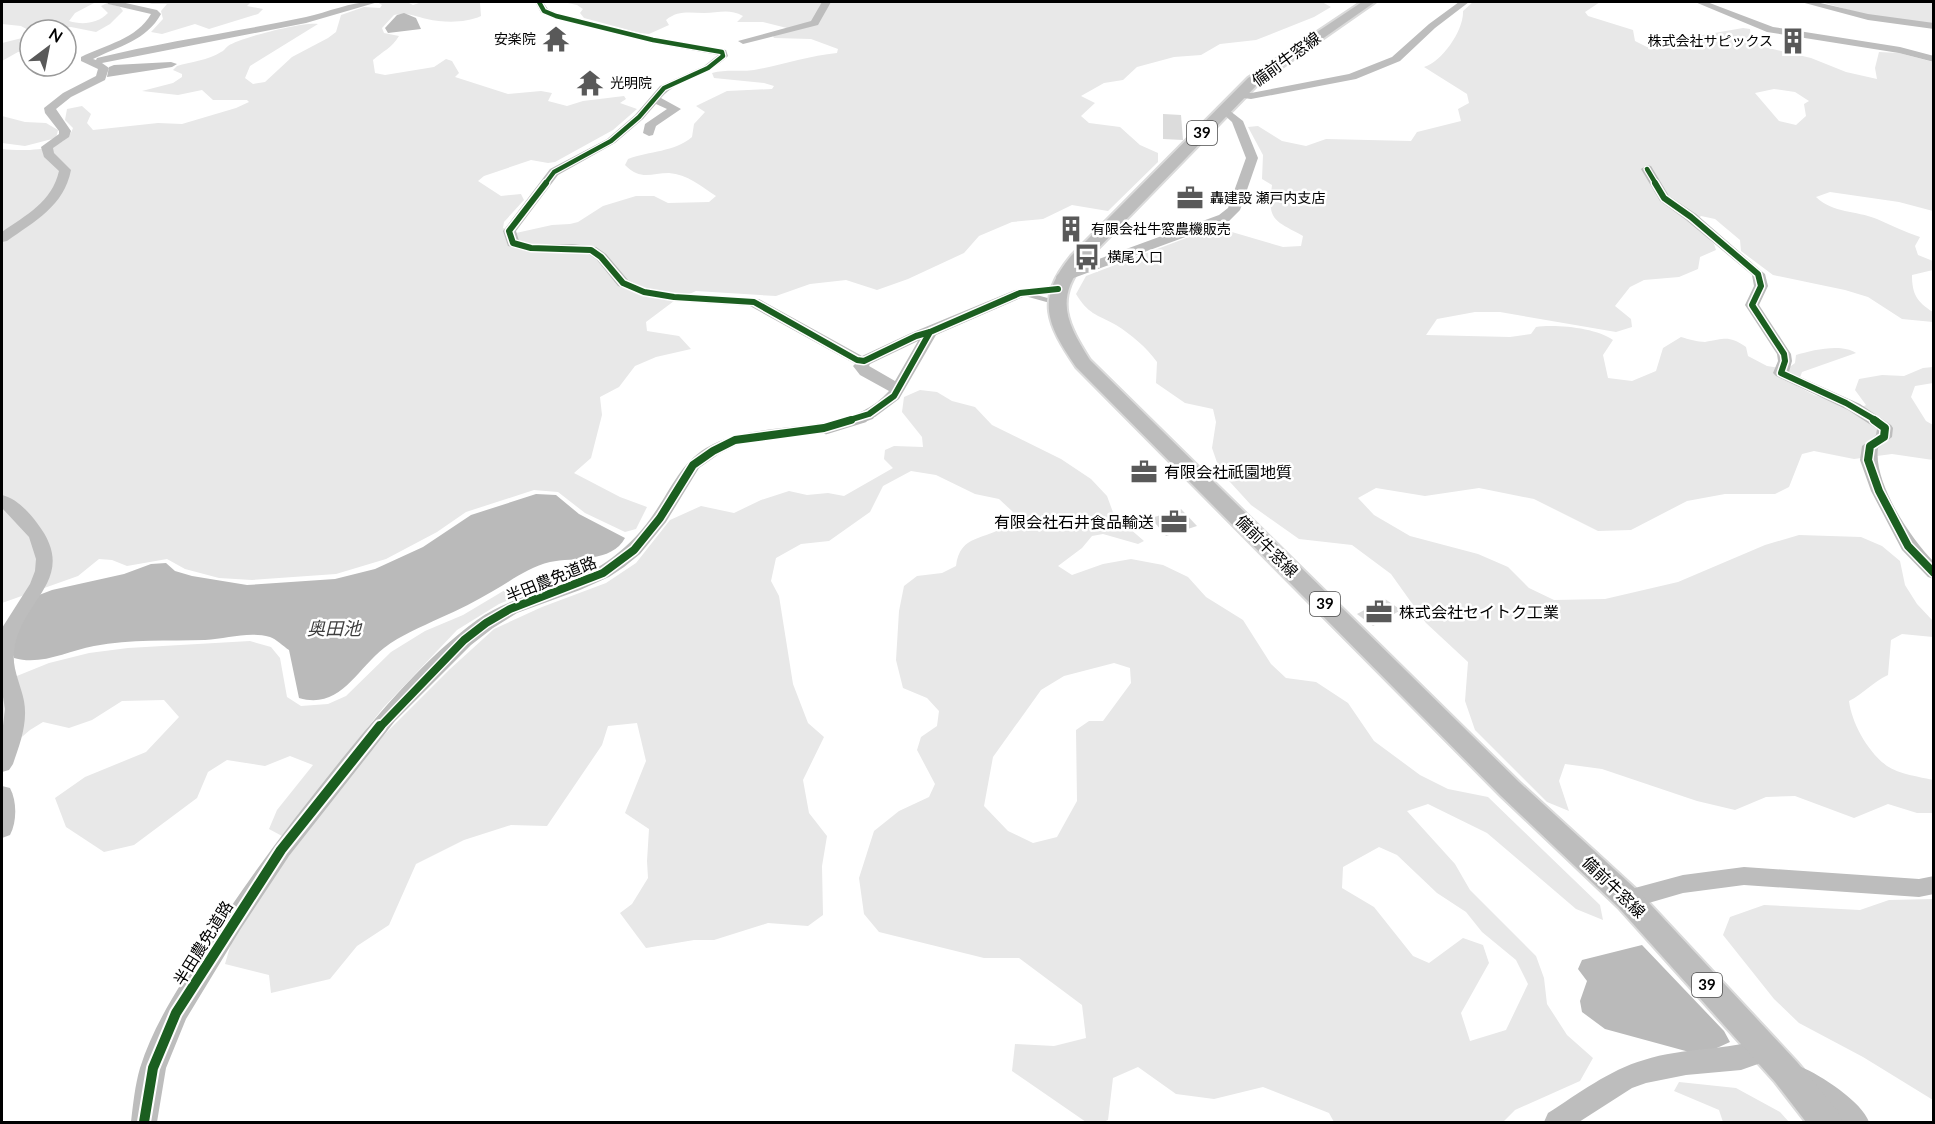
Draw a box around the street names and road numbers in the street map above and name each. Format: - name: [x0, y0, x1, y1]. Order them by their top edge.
- street label: 備前牛窓線: [1248, 27, 1324, 90]
- road number: 39: [1187, 121, 1217, 145]
- street label: 備前牛窓線: [1232, 511, 1302, 581]
- street label: 半田農免道路: [503, 552, 599, 605]
- road number: 39: [1310, 592, 1340, 616]
- street label: 備前牛窓線: [1579, 852, 1650, 921]
- street label: 半田農免道路: [169, 897, 236, 988]
- road number: 39: [1692, 973, 1722, 997]

